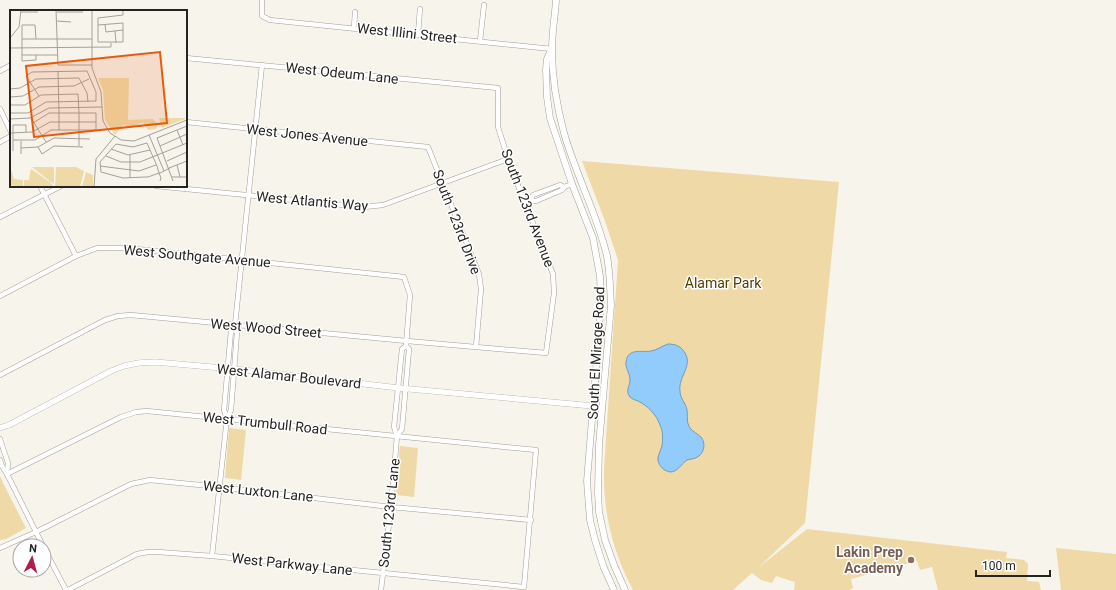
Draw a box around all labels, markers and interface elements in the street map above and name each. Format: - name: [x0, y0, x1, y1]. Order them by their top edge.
- inset map: [10, 10, 187, 187]
- street label: West Illini Street: [356, 20, 458, 46]
- street label: West Odeum Lane: [285, 59, 399, 87]
- street label: West Jones Avenue: [245, 121, 369, 149]
- street label: South 123rd Avenue: [498, 147, 558, 269]
- street label: South 123rd Drive: [430, 167, 484, 277]
- street label: West Atlantis Way: [255, 188, 369, 214]
- street label: West Southgate Avenue: [123, 242, 271, 270]
- park label: Alamar Park: [685, 275, 762, 291]
- street label: South El Mirage Road: [585, 286, 607, 420]
- street label: West Wood Street: [210, 315, 323, 341]
- street label: West Alamar Boulevard: [216, 360, 362, 392]
- street label: West Trumbull Road: [202, 409, 328, 437]
- street label: South 123rd Lane: [375, 458, 403, 568]
- street label: West Luxton Lane: [202, 477, 314, 505]
- north arrow: [12, 538, 52, 578]
- text: N: [28, 542, 38, 555]
- place label: Lakin Prep Academy: [836, 544, 904, 576]
- street label: West Parkway Lane: [231, 550, 353, 578]
- scale bar: [976, 552, 1050, 578]
- marker: Lakin Prep Academy: [906, 555, 916, 565]
- text: 100 m: [982, 559, 1016, 573]

